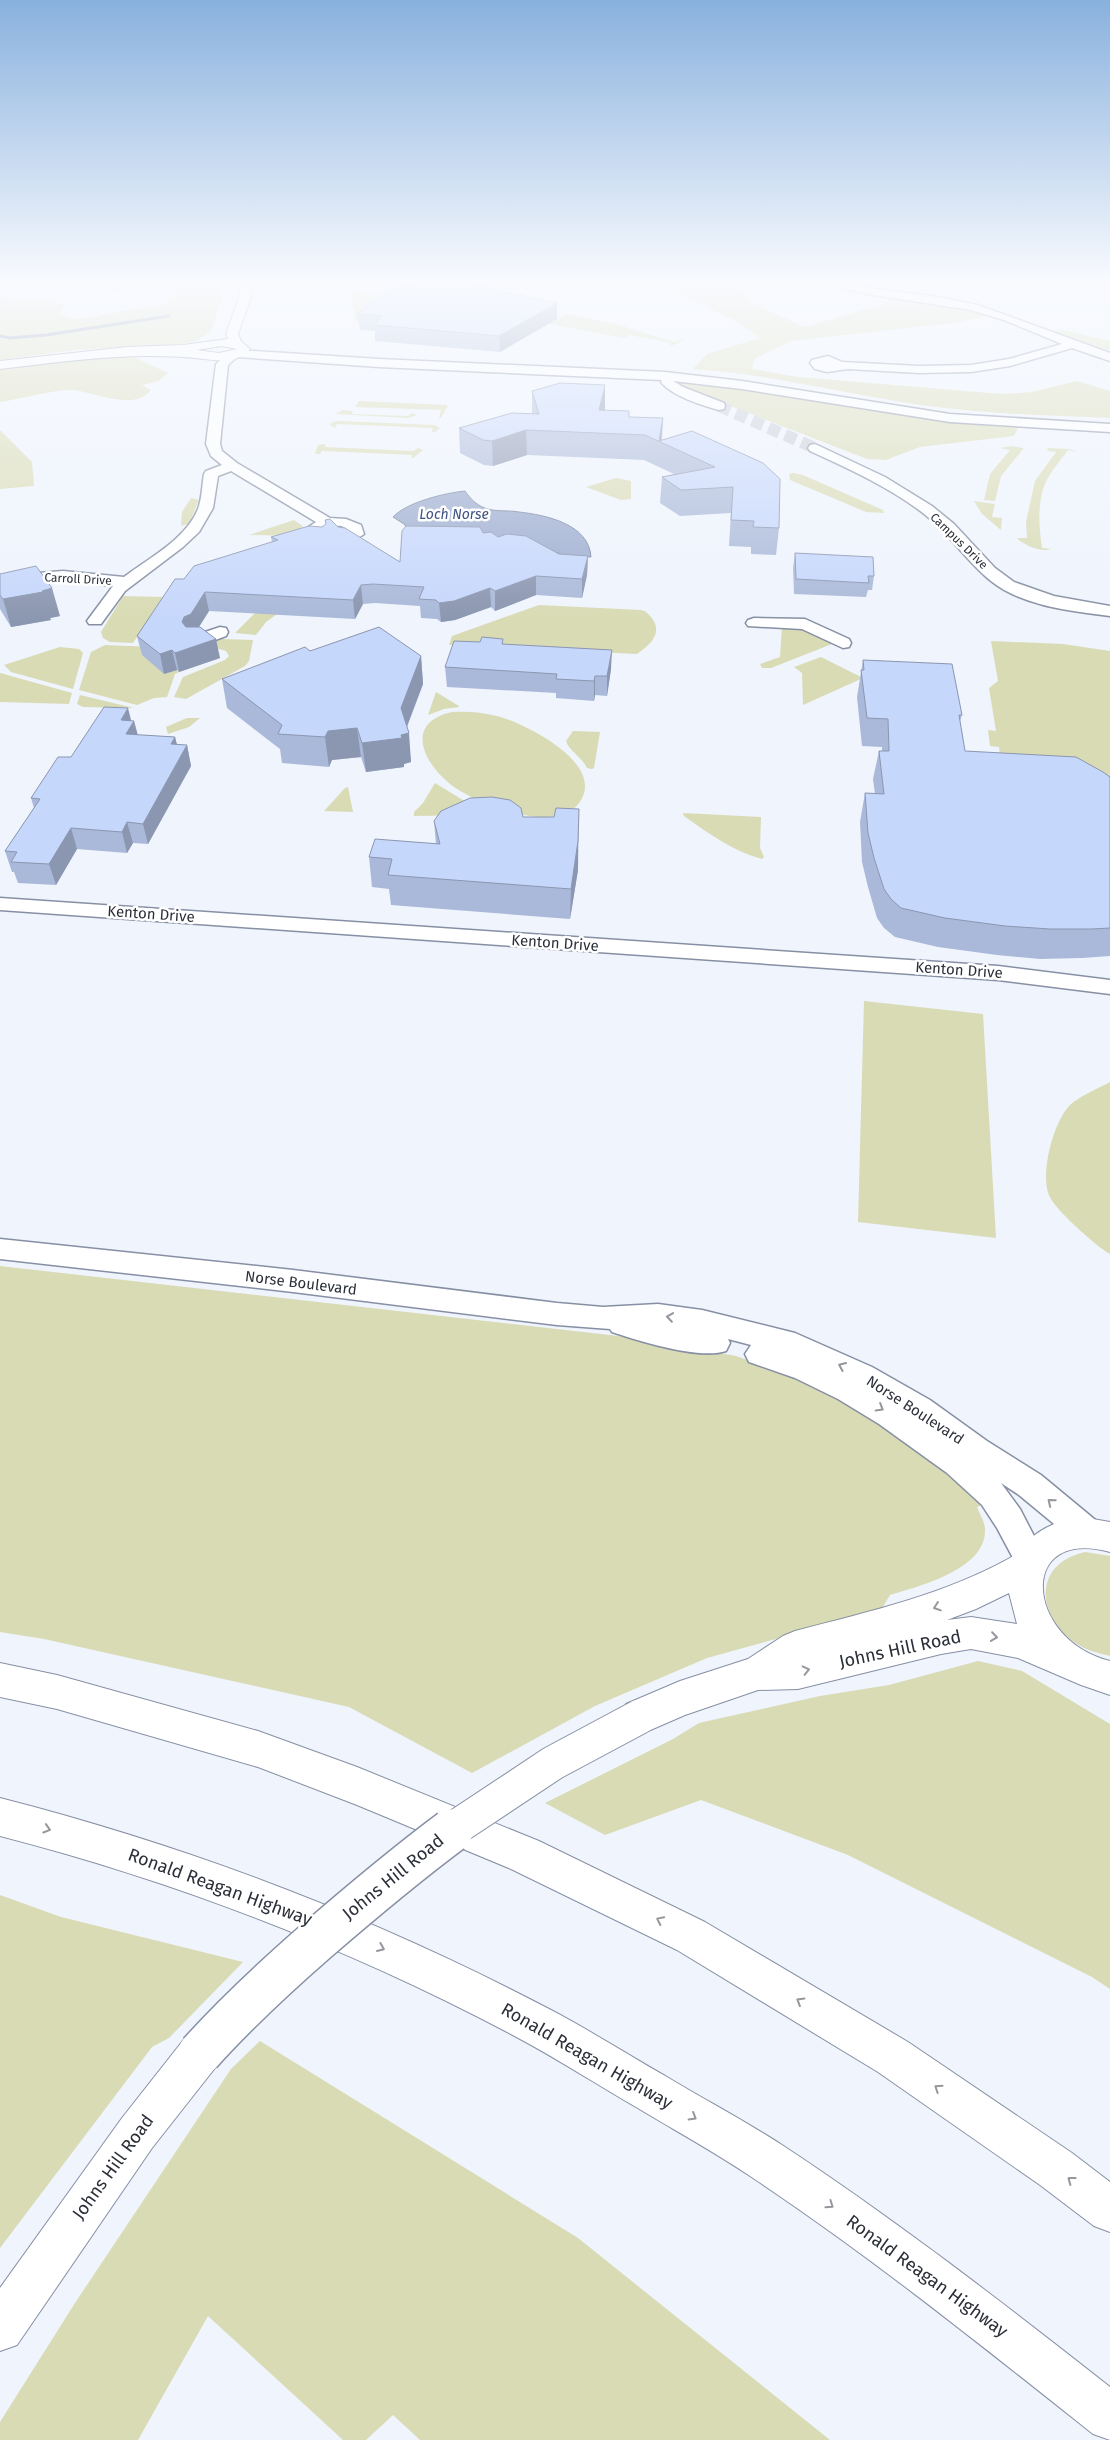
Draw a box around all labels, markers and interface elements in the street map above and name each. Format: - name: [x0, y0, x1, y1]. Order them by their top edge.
- water label: Loch Norse: [419, 506, 489, 523]
- street label: Campus Drive: [927, 510, 991, 572]
- street label: Carroll Drive: [44, 570, 112, 588]
- street label: Kenton Drive: [107, 902, 195, 926]
- street label: Kenton Drive: [511, 931, 599, 955]
- street label: Kenton Drive: [915, 958, 1003, 982]
- street label: Norse Boulevard: [244, 1267, 358, 1299]
- one-way arrow: [665, 1312, 673, 1323]
- one-way arrow: [838, 1361, 847, 1372]
- street label: Norse Boulevard: [863, 1372, 967, 1448]
- one-way arrow: [874, 1401, 883, 1411]
- one-way arrow: [1047, 1499, 1056, 1508]
- one-way arrow: [933, 1601, 942, 1611]
- street label: Johns Hill Road: [837, 1625, 963, 1673]
- one-way arrow: [990, 1631, 998, 1641]
- one-way arrow: [802, 1665, 811, 1676]
- one-way arrow: [43, 1824, 51, 1834]
- street label: Johns Hill Road: [338, 1829, 448, 1925]
- street label: Ronald Reagan Highway: [125, 1843, 315, 1931]
- one-way arrow: [656, 1917, 665, 1927]
- one-way arrow: [376, 1942, 385, 1953]
- street label: Ronald Reagan Highway: [497, 1998, 677, 2114]
- one-way arrow: [797, 1998, 806, 2008]
- one-way arrow: [934, 2085, 944, 2094]
- street label: Johns Hill Road: [68, 2110, 158, 2224]
- one-way arrow: [688, 2111, 697, 2121]
- one-way arrow: [1068, 2178, 1077, 2186]
- one-way arrow: [824, 2199, 834, 2208]
- street label: Ronald Reagan Highway: [842, 2210, 1012, 2342]

